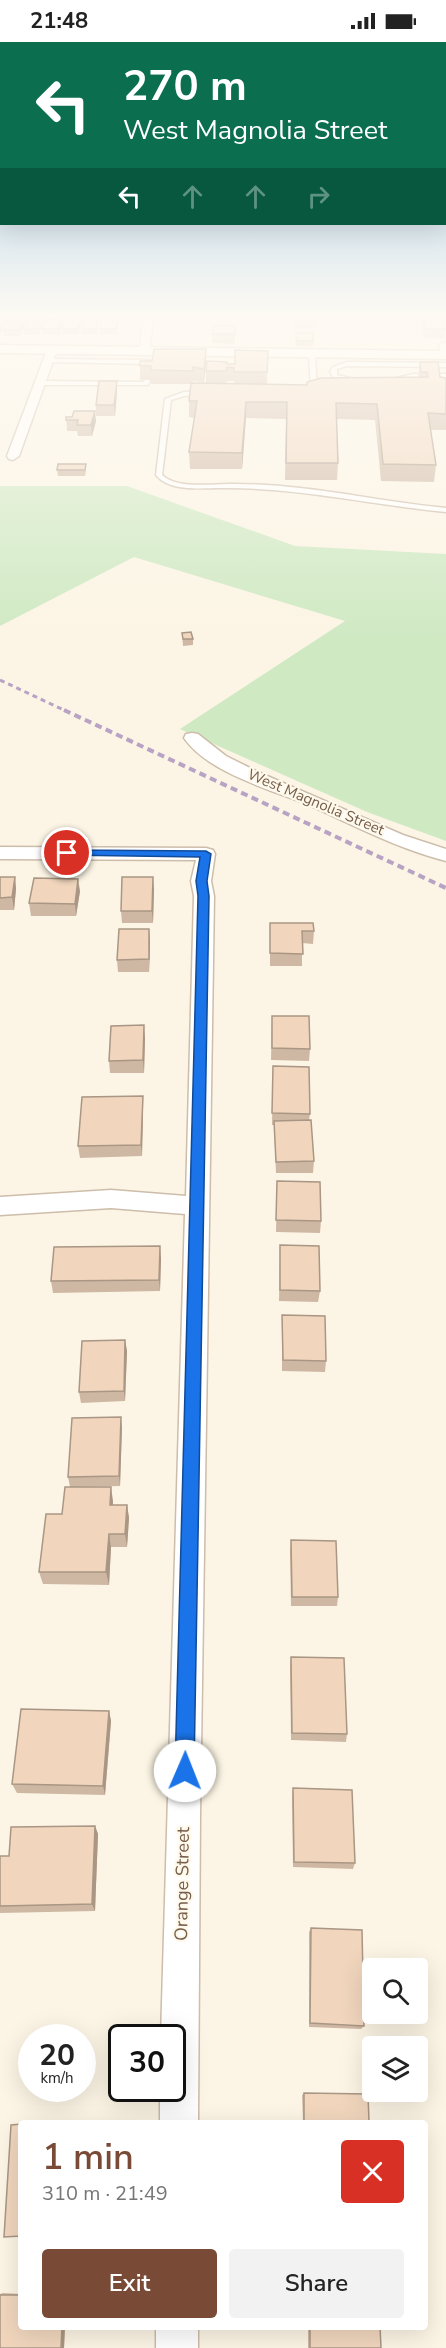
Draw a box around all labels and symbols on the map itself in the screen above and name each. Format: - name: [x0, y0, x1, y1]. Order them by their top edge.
- street label: West Magnolia Street: [244, 764, 388, 840]
- pin: [41, 827, 92, 878]
- position arrow: [153, 1739, 217, 1803]
- street label: Orange Street: [169, 1826, 195, 1941]
- speed limit sign: 30: [108, 2024, 186, 2102]

